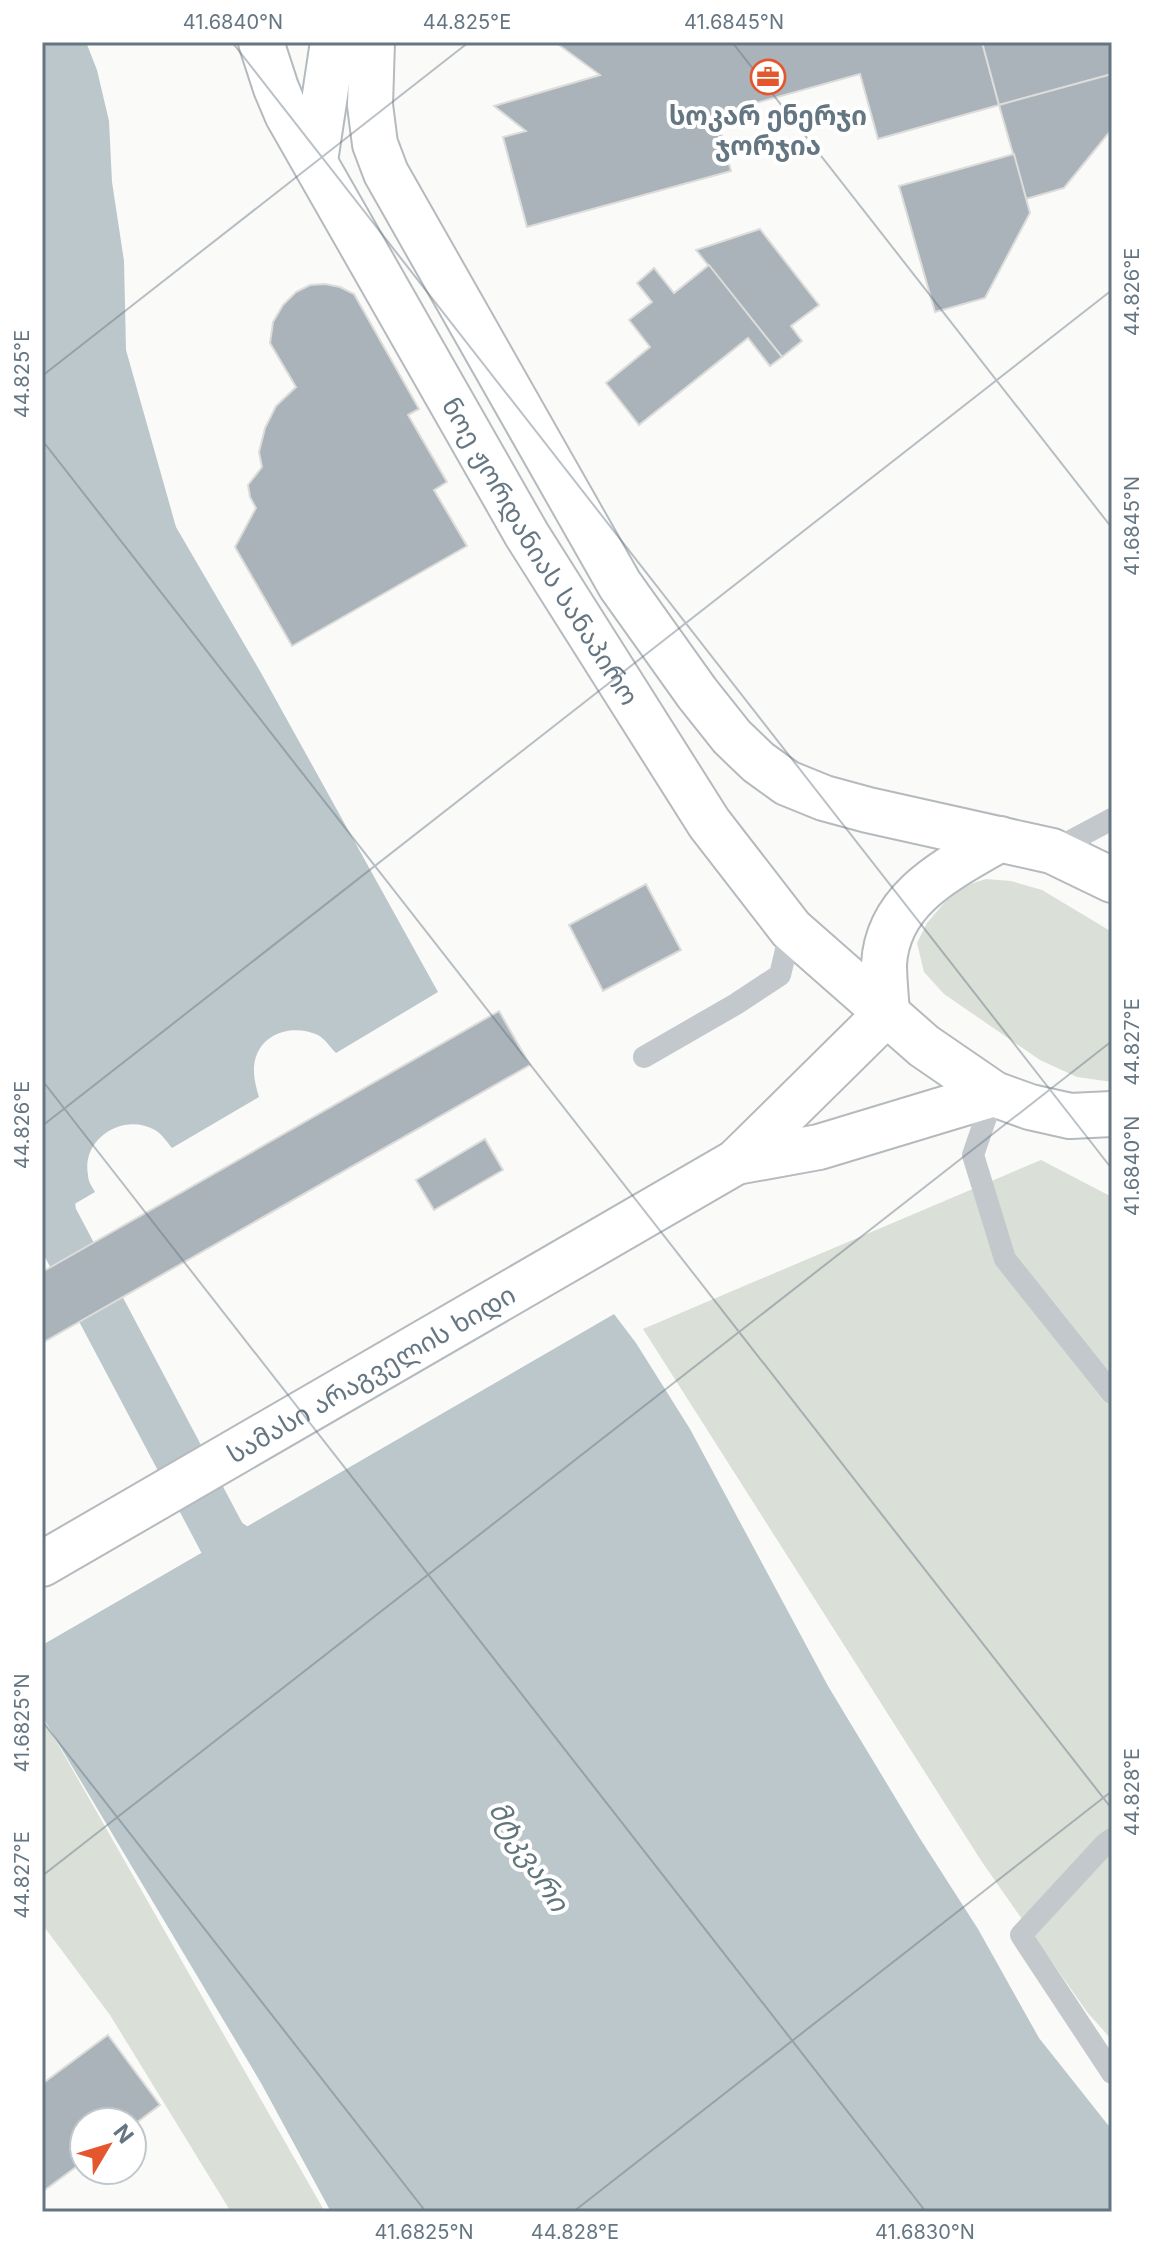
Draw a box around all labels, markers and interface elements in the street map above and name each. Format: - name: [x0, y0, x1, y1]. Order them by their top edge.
- text: 41.6840°N: [183, 10, 283, 34]
- text: 44.825°E: [423, 10, 511, 34]
- text: 41.6845°N: [684, 10, 784, 34]
- office icon: სოკარ ენერჯი ჯორჯია: [749, 58, 787, 96]
- place label: სოკარ ენერჯი ჯორჯია: [669, 100, 867, 162]
- text: 44.826°E: [1120, 248, 1144, 336]
- text: 44.825°E: [10, 330, 34, 418]
- street label: ნოე ჟორდანიას სანაპირო: [436, 392, 646, 710]
- text: 41.6845°N: [1120, 476, 1144, 576]
- text: 44.827°E: [1120, 998, 1144, 1086]
- text: 44.826°E: [10, 1081, 34, 1169]
- text: 41.6840°N: [1120, 1116, 1144, 1216]
- street label: სამასი არაგველის ხიდი: [221, 1278, 520, 1469]
- text: 41.6825°N: [10, 1673, 34, 1773]
- text: 44.828°E: [1120, 1748, 1144, 1836]
- water label: მტკვარი: [482, 1795, 577, 1919]
- text: 44.827°E: [10, 1831, 34, 1919]
- north arrow: [68, 2106, 148, 2186]
- text: N: [108, 2119, 139, 2148]
- text: 41.6825°N: [374, 2220, 474, 2244]
- text: 44.828°E: [531, 2220, 619, 2244]
- text: 41.6830°N: [875, 2220, 975, 2244]

